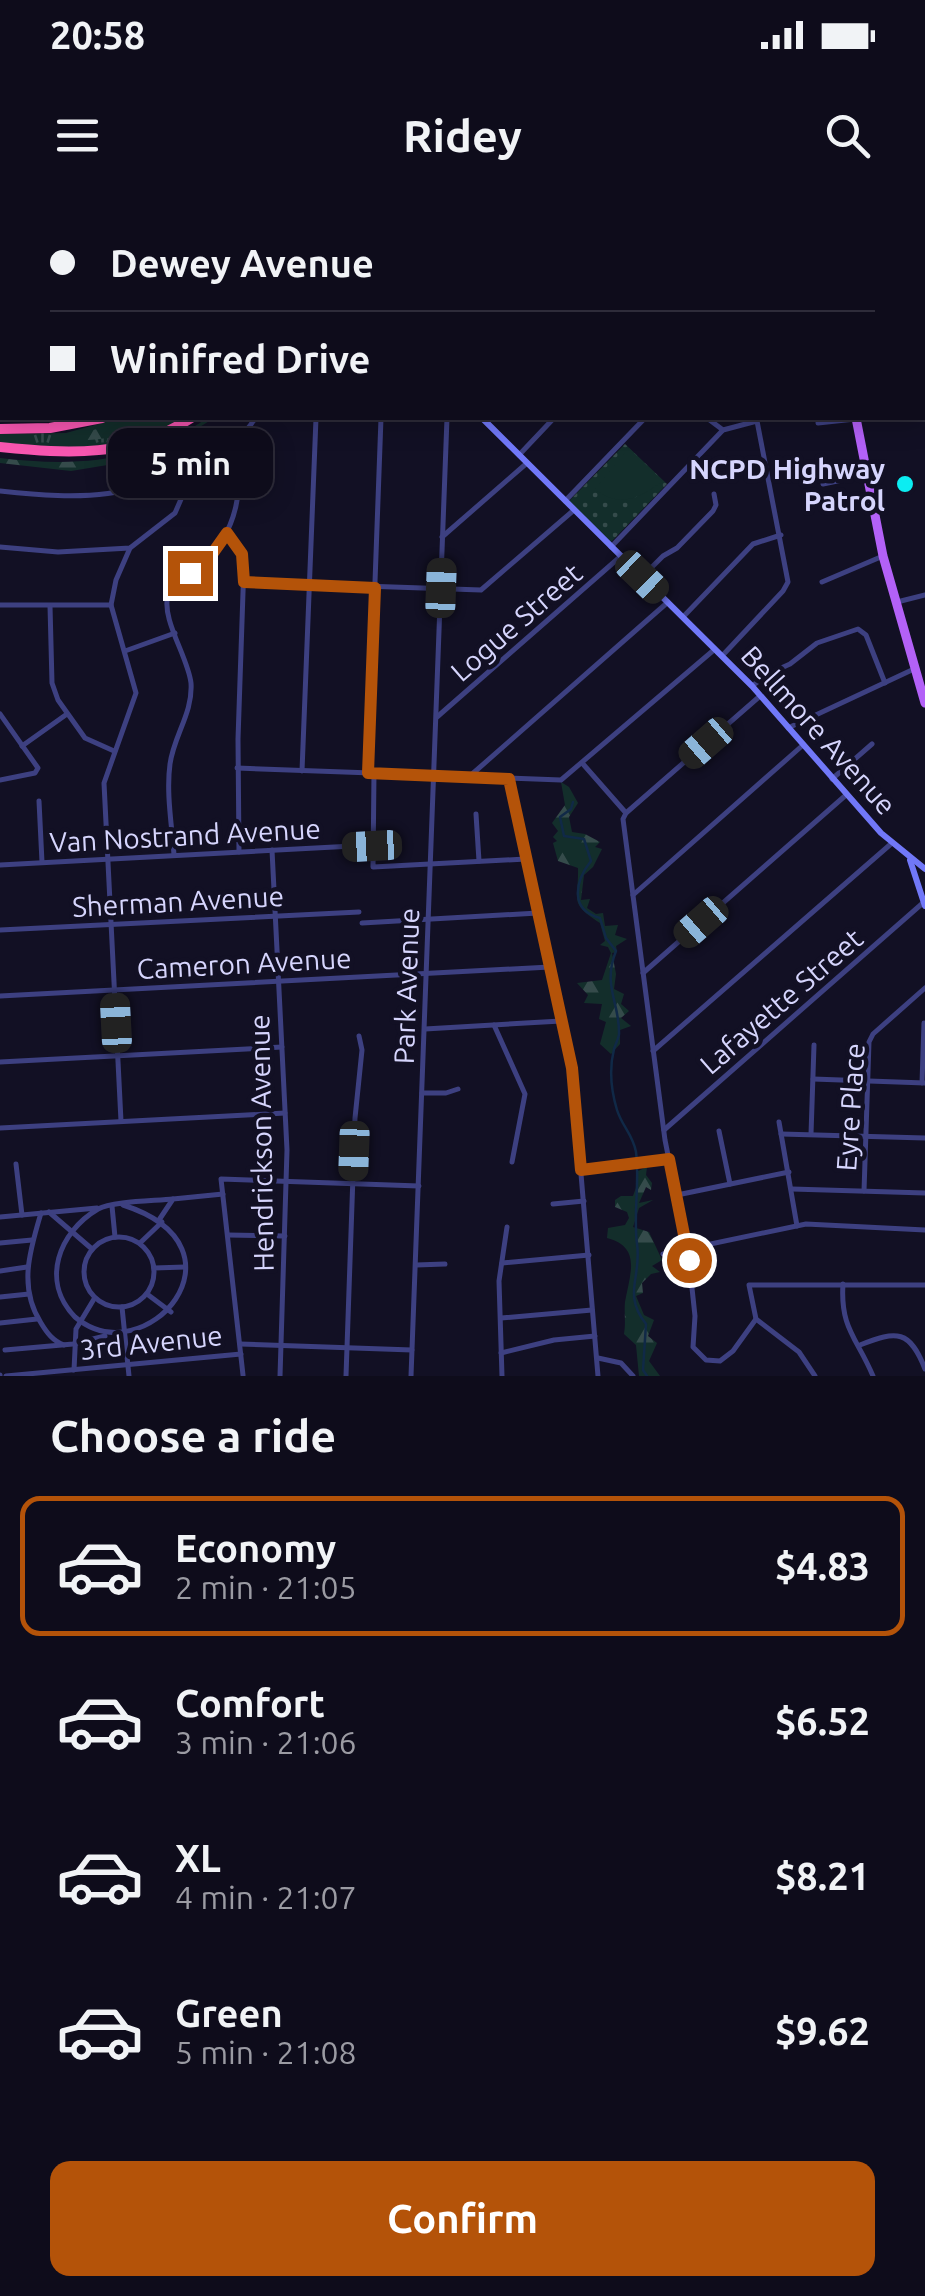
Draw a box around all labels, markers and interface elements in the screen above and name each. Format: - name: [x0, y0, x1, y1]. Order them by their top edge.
- text: 20:58: [50, 14, 145, 56]
- icon: menu: [50, 108, 105, 163]
- icon: search: [820, 108, 875, 163]
- text: Ridey: [403, 110, 522, 161]
- text: Dewey Avenue: [110, 242, 374, 284]
- text: Winifred Drive: [110, 338, 371, 380]
- callout: 5 min: [108, 428, 272, 498]
- text: 5 min: [150, 445, 231, 481]
- place label: NCPD Highway Patrol: [689, 453, 885, 516]
- marker: NCPD Highway Patrol: [894, 473, 916, 495]
- car: [610, 545, 674, 609]
- route end: [168, 551, 213, 596]
- car: [425, 557, 457, 619]
- street label: Logue Street: [444, 557, 588, 687]
- street label: Bellmore Avenue: [735, 640, 903, 820]
- car: [674, 712, 738, 774]
- street label: Van Nostrand Avenue: [49, 812, 321, 858]
- car: [341, 829, 403, 863]
- street label: Sherman Avenue: [71, 880, 285, 922]
- car: [669, 891, 733, 953]
- street label: Park Avenue: [388, 907, 424, 1065]
- street label: Lafayette Street: [694, 922, 868, 1080]
- street label: Cameron Avenue: [136, 942, 352, 984]
- car: [99, 992, 133, 1054]
- street label: Hendrickson Avenue: [243, 1014, 279, 1272]
- street label: Eyre Place: [830, 1042, 870, 1172]
- car: [338, 1120, 370, 1182]
- route start: [667, 1238, 712, 1283]
- street label: 3rd Avenue: [78, 1319, 224, 1365]
- text: Choose a ride: [50, 1410, 336, 1461]
- icon: car: [55, 1521, 145, 1611]
- text: Economy: [175, 1527, 336, 1569]
- text: $4.83: [775, 1545, 870, 1587]
- text: 2 min · 21:05: [175, 1569, 357, 1605]
- icon: car: [55, 1676, 145, 1766]
- text: Comfort: [175, 1682, 325, 1724]
- text: $6.52: [775, 1700, 870, 1742]
- text: 3 min · 21:06: [175, 1724, 357, 1760]
- icon: car: [55, 1831, 145, 1921]
- text: XL: [175, 1837, 221, 1879]
- text: $8.21: [775, 1855, 870, 1897]
- text: 4 min · 21:07: [175, 1879, 357, 1915]
- icon: car: [55, 1986, 145, 2076]
- text: Green: [175, 1992, 283, 2034]
- text: $9.62: [775, 2010, 870, 2052]
- text: 5 min · 21:08: [175, 2034, 357, 2070]
- button: Confirm: [50, 2161, 875, 2276]

